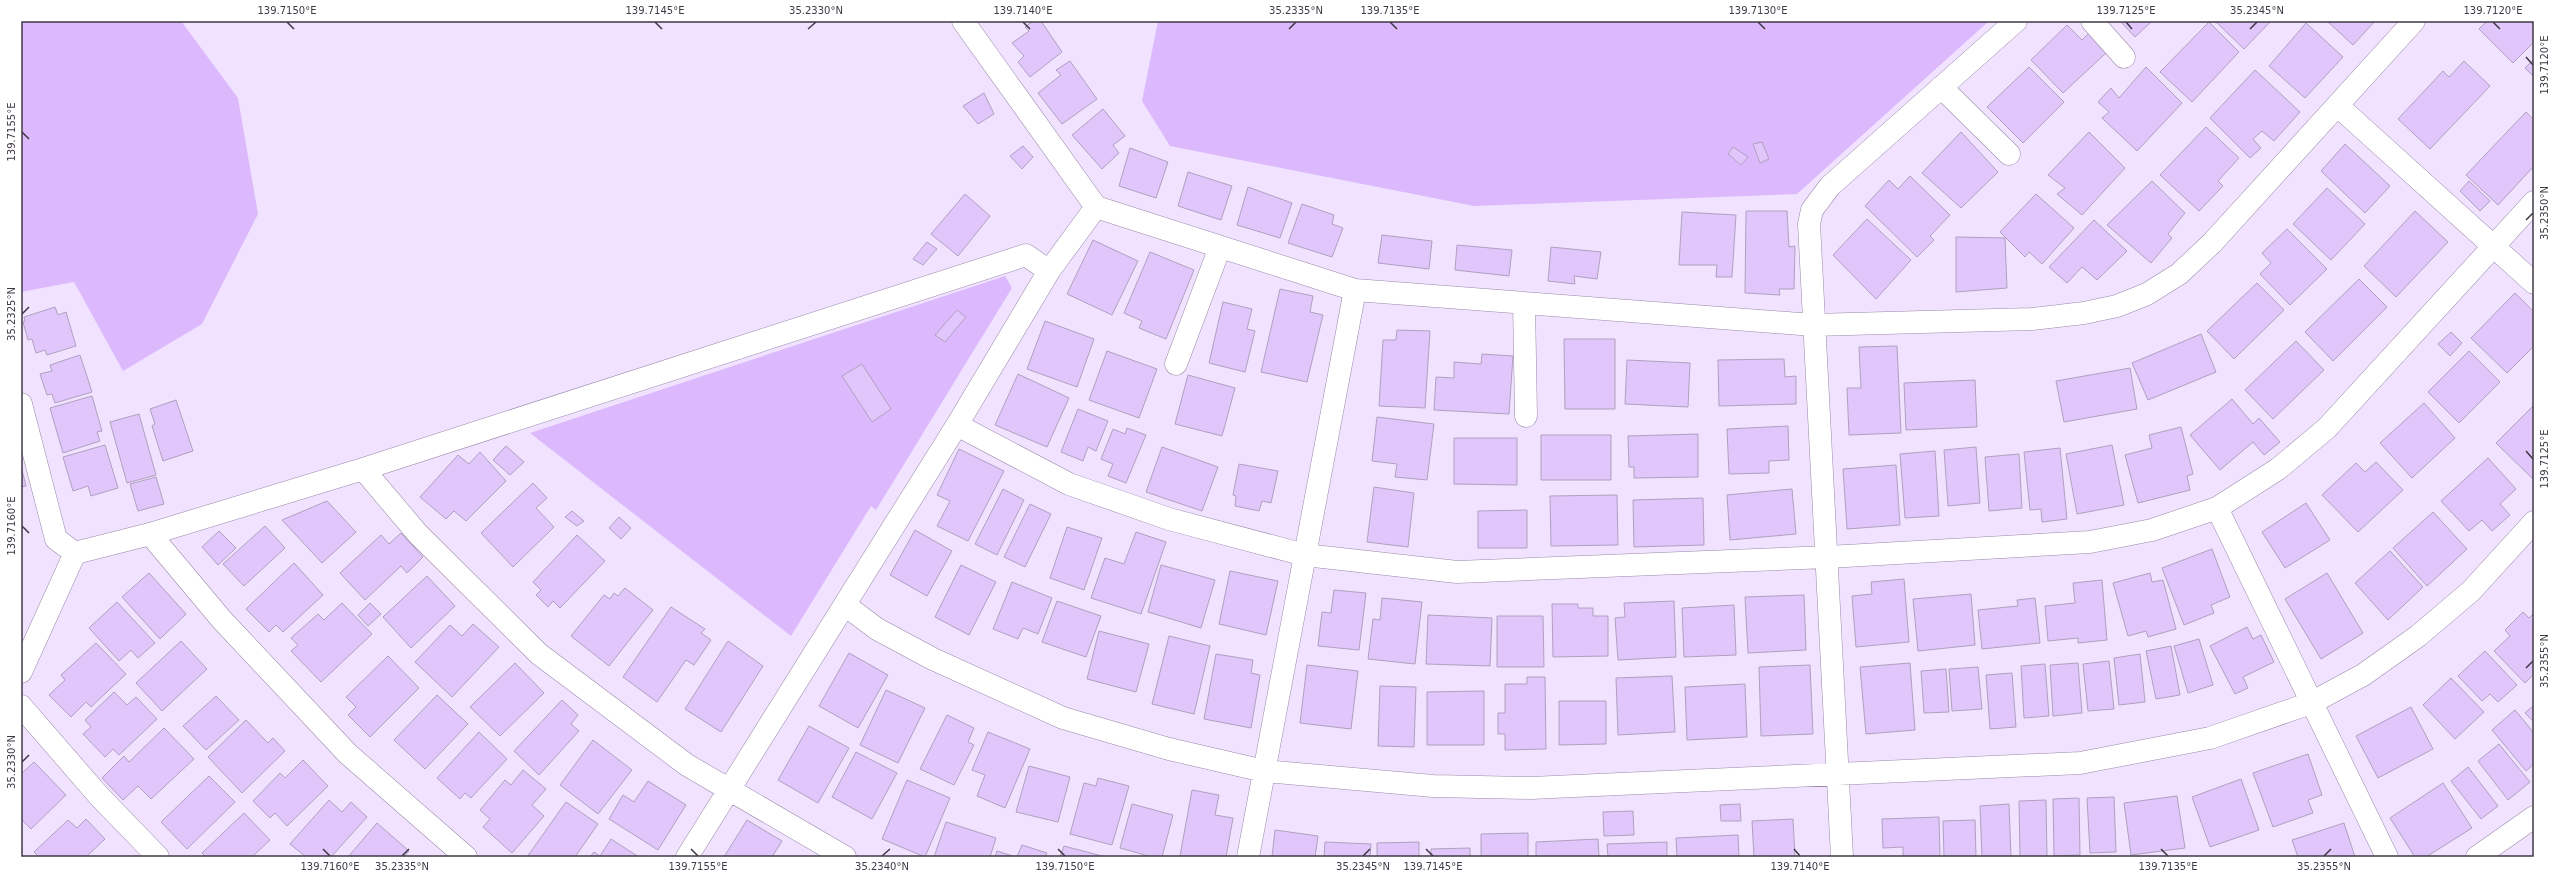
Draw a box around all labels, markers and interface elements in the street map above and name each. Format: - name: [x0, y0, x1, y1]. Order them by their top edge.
- text: 139.7150°E: [257, 5, 317, 16]
- text: 139.7145°E: [625, 5, 685, 16]
- text: 35.2330°N: [789, 5, 843, 16]
- text: 139.7140°E: [993, 5, 1053, 16]
- text: 35.2335°N: [1269, 5, 1323, 16]
- text: 139.7135°E: [1360, 5, 1420, 16]
- text: 139.7130°E: [1728, 5, 1788, 16]
- text: 139.7125°E: [2096, 5, 2156, 16]
- text: 35.2345°N: [2230, 5, 2284, 16]
- text: 139.7120°E: [2463, 5, 2523, 16]
- text: 139.7120°E: [2539, 35, 2550, 95]
- text: 139.7155°E: [6, 102, 17, 162]
- text: 35.2350°N: [2539, 186, 2550, 240]
- text: 35.2325°N: [6, 287, 17, 341]
- text: 139.7125°E: [2539, 429, 2550, 489]
- text: 139.7160°E: [6, 496, 17, 556]
- text: 35.2355°N: [2539, 634, 2550, 688]
- text: 35.2330°N: [6, 735, 17, 789]
- text: 139.7160°E: [300, 861, 360, 872]
- text: 35.2335°N: [375, 861, 429, 872]
- text: 139.7155°E: [668, 861, 728, 872]
- text: 35.2340°N: [855, 861, 909, 872]
- text: 139.7150°E: [1035, 861, 1095, 872]
- text: 35.2345°N: [1336, 861, 1390, 872]
- text: 139.7145°E: [1403, 861, 1463, 872]
- text: 139.7140°E: [1770, 861, 1830, 872]
- text: 139.7135°E: [2138, 861, 2198, 872]
- text: 35.2355°N: [2297, 861, 2351, 872]

